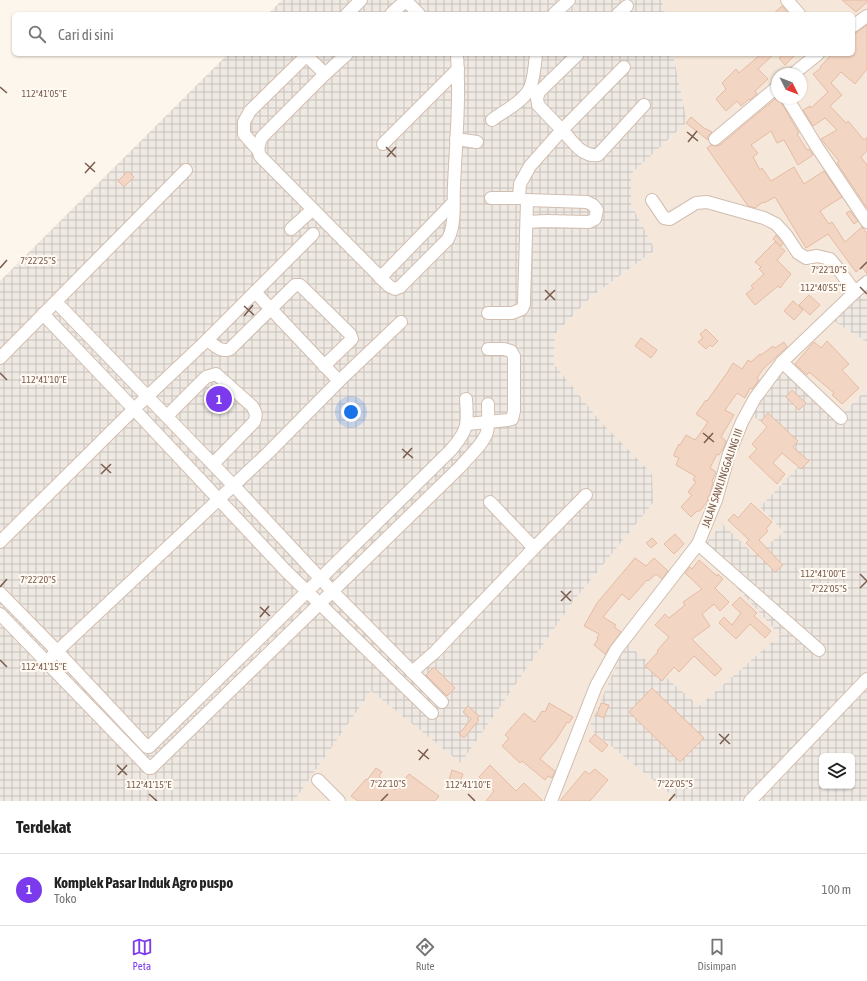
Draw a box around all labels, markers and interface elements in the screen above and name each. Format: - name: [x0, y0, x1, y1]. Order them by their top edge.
- search box: [12, 12, 855, 56]
- icon: search: [26, 23, 48, 45]
- text: Cari di sini: [58, 26, 114, 43]
- north arrow: [771, 68, 807, 104]
- text: 112°41'05"E: [22, 88, 67, 99]
- text: 7°22'25"S: [20, 255, 56, 266]
- text: 7°22'10"S: [811, 264, 847, 275]
- text: 112°40'55"E: [801, 282, 846, 293]
- text: 112°41'10"E: [22, 374, 67, 385]
- pin: 1: [206, 384, 232, 414]
- your location: [341, 402, 361, 422]
- street label: JALAN SAWLINGGALING III: [699, 427, 745, 529]
- text: 112°41'00"E: [801, 568, 846, 579]
- text: 7°22'20"S: [20, 574, 56, 585]
- text: 7°22'05"S: [811, 583, 847, 594]
- text: 112°41'15"E: [22, 661, 67, 672]
- map controls: [819, 753, 855, 789]
- button: layers: [819, 753, 855, 789]
- text: 7°22'10"S: [370, 778, 406, 789]
- text: 7°22'05"S: [657, 778, 693, 789]
- text: 112°41'15"E: [127, 779, 172, 790]
- text: 112°41'10"E: [446, 779, 491, 790]
- text: Terdekat: [16, 817, 71, 837]
- text: Komplek Pasar Induk Agro puspo: [54, 874, 233, 891]
- text: 1: [26, 882, 32, 897]
- text: 100 m: [822, 882, 851, 897]
- text: Toko: [54, 891, 77, 906]
- tab: Peta: [131, 936, 153, 972]
- tab: Rute: [414, 936, 436, 972]
- tab: Disimpan: [698, 936, 736, 972]

